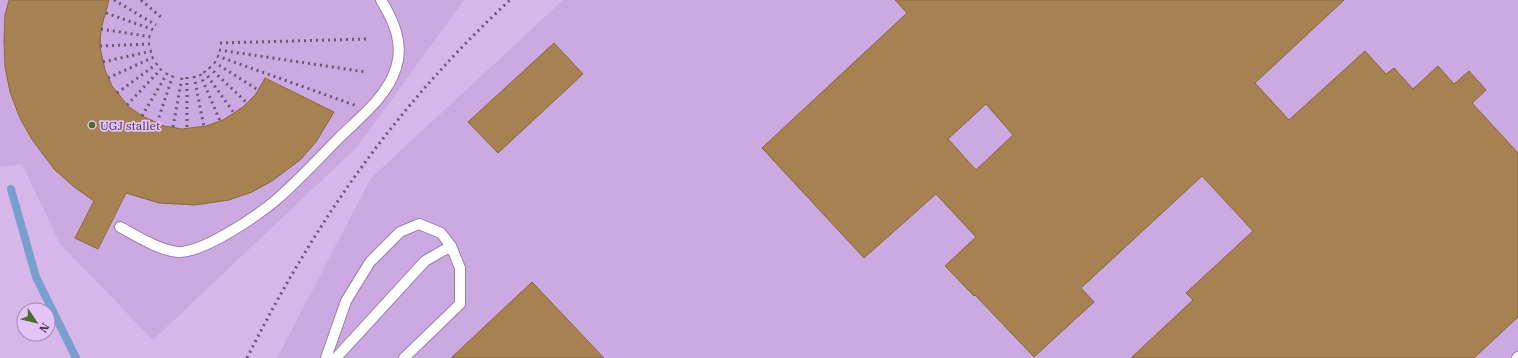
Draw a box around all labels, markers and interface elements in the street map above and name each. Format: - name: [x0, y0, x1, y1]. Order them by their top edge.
- place label: UGJ stallet: [100, 118, 160, 133]
- marker: UGJ stallet: [87, 120, 97, 130]
- north arrow: [16, 302, 56, 342]
- text: N: [36, 320, 52, 336]

